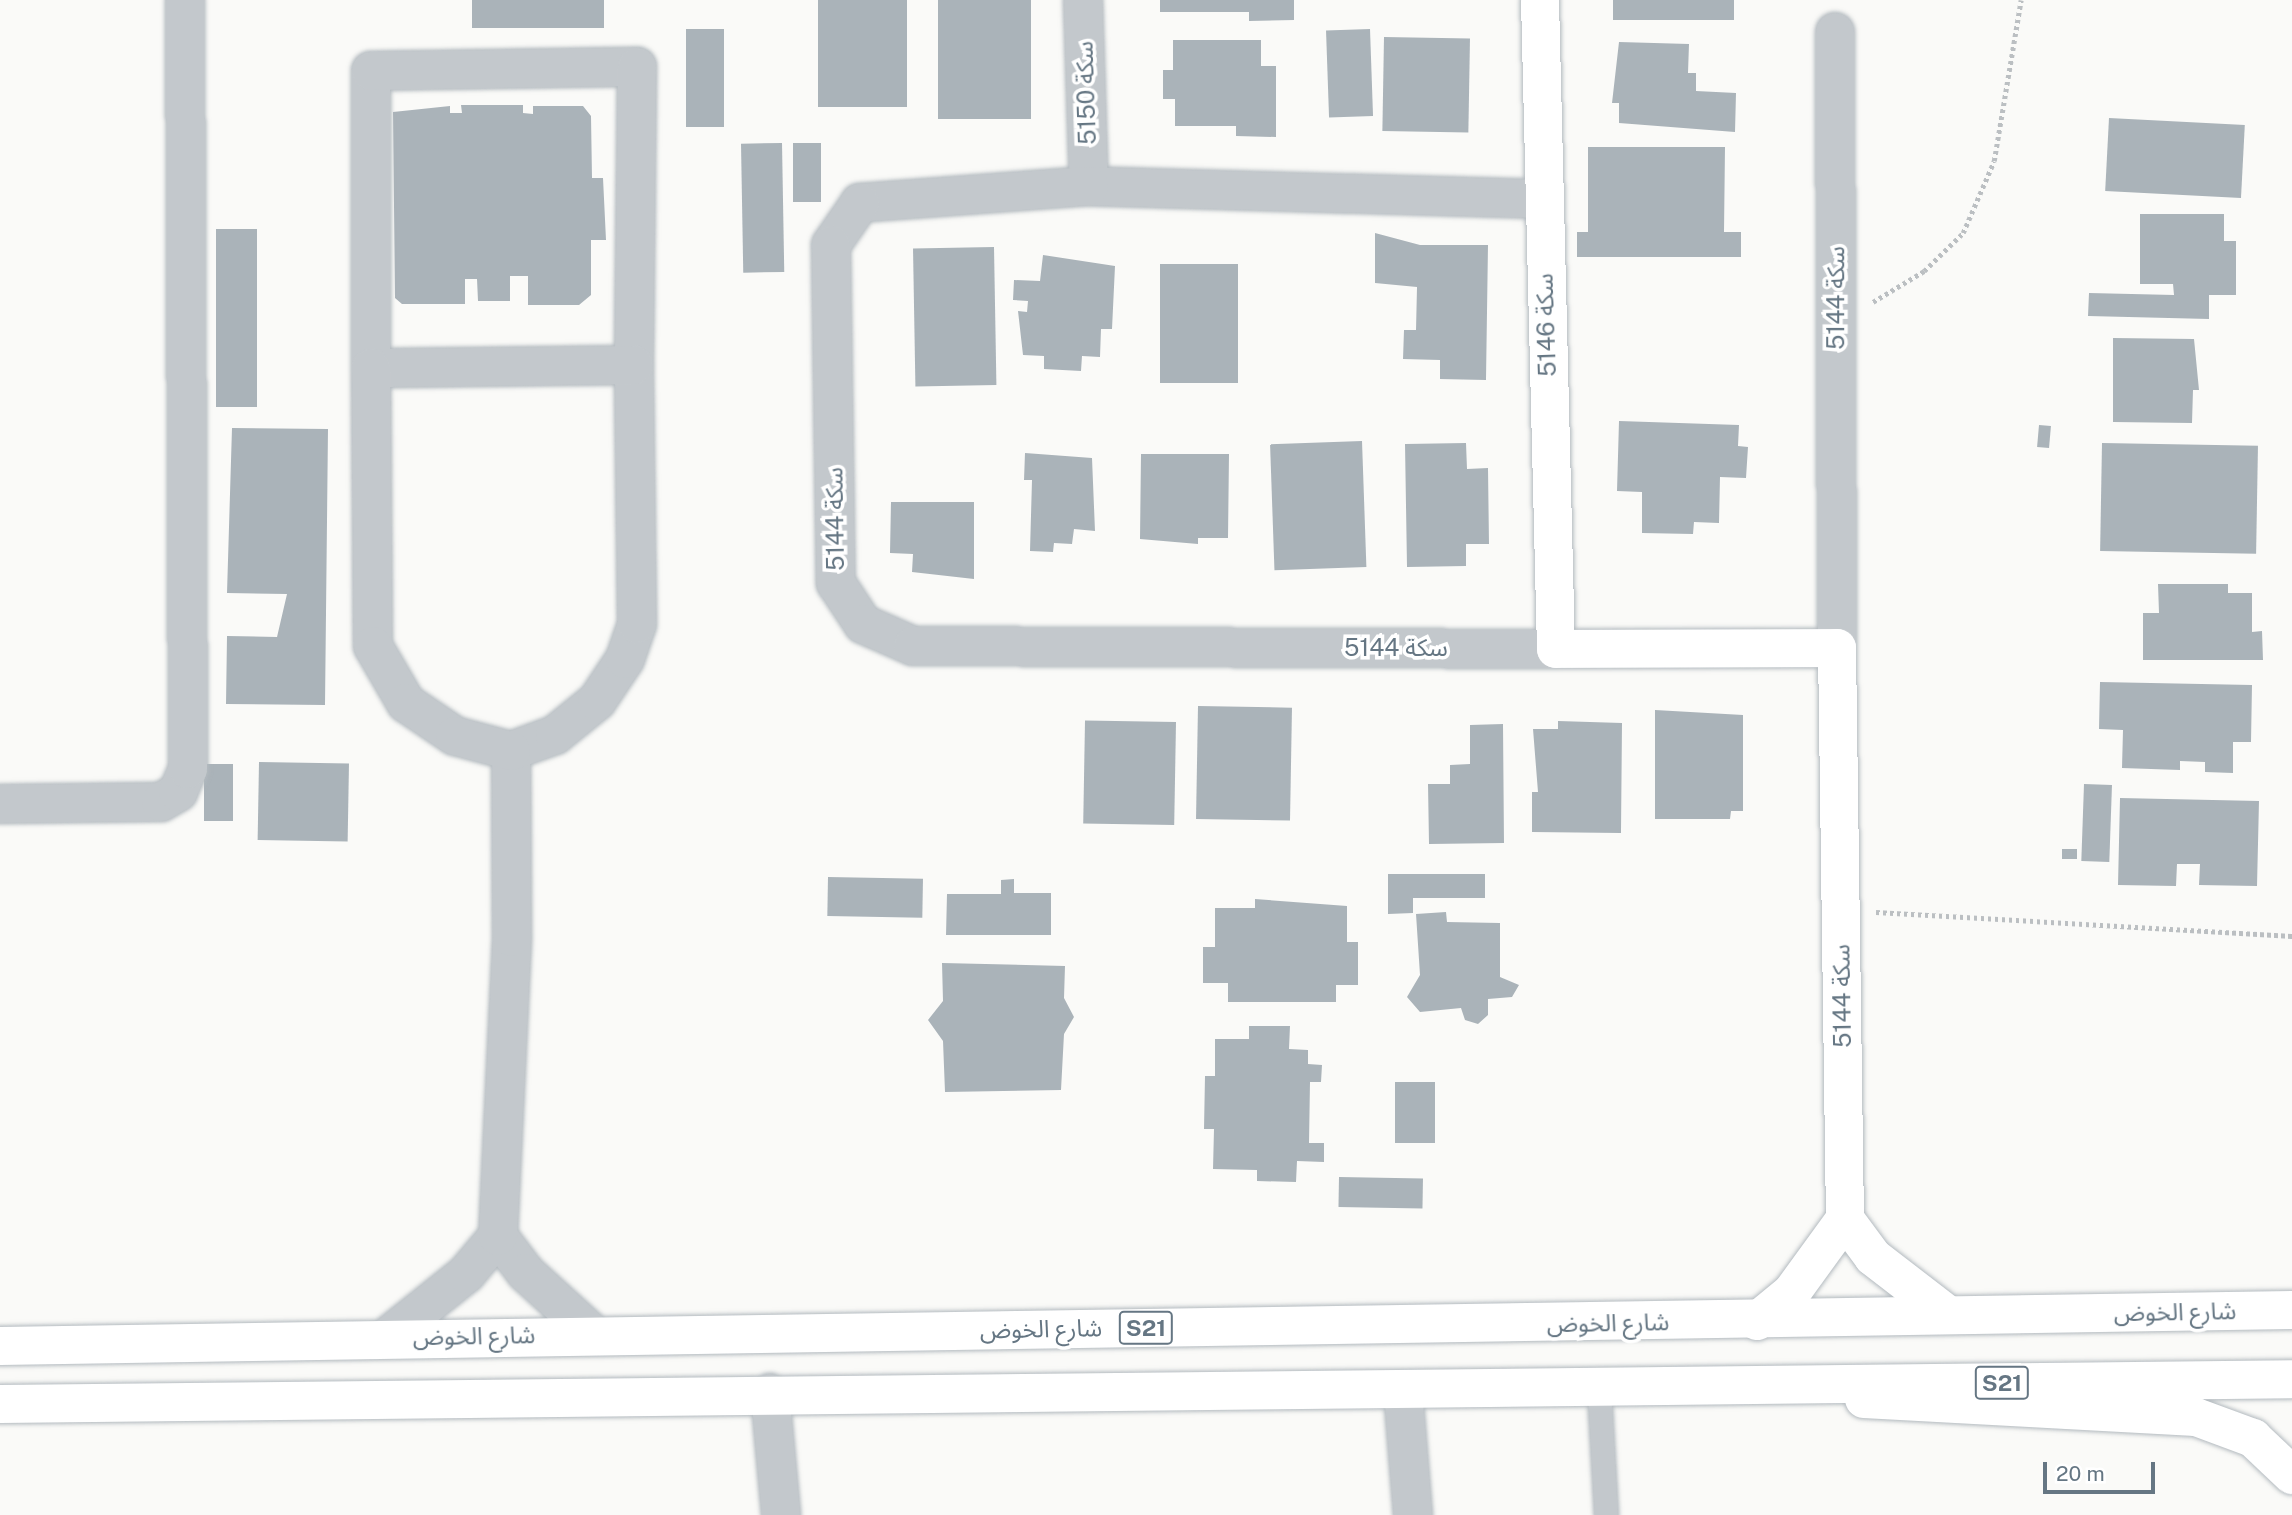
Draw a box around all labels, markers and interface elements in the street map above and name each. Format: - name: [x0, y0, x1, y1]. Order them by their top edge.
- street label: سكة 5150: [1070, 41, 1102, 145]
- street label: سكة 5144: [1822, 246, 1850, 350]
- street label: سكة 5146: [1530, 273, 1562, 377]
- street label: سكة 5144: [820, 467, 850, 571]
- street label: سكة 5144: [1344, 634, 1448, 662]
- street label: سكة 5144: [1827, 944, 1857, 1048]
- street label: شارع الخوض: [2113, 1297, 2237, 1327]
- road number: S21: [1118, 1308, 1174, 1348]
- street label: شارع الخوض: [1546, 1308, 1670, 1338]
- street label: شارع الخوض: [979, 1314, 1103, 1344]
- street label: شارع الخوض: [412, 1321, 536, 1351]
- road number: S21: [1974, 1364, 2030, 1402]
- scale bar: [2047, 1448, 2159, 1492]
- text: 20 m: [2056, 1461, 2105, 1486]

